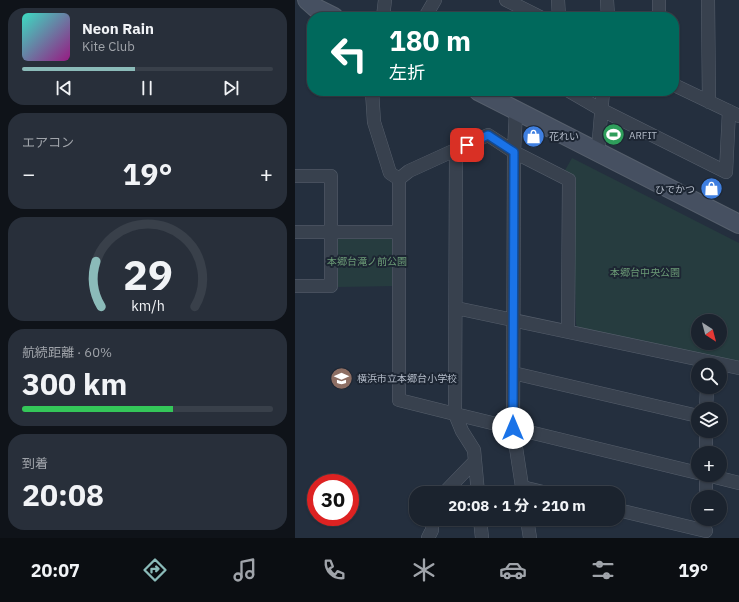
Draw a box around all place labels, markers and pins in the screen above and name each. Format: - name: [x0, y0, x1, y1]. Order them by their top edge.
- sports icon: ARFIT: [601, 122, 627, 148]
- shop icon: 花れい: [521, 123, 547, 149]
- pin: [450, 128, 484, 162]
- place label: ARFIT: [629, 129, 657, 142]
- place label: 花れい: [549, 130, 579, 143]
- shop icon: ひでかつ: [698, 176, 724, 202]
- place label: ひでかつ: [655, 183, 695, 196]
- school or university icon: 横浜市立本郷台小学校: [329, 365, 355, 391]
- place label: 横浜市立本郷台小学校: [357, 372, 457, 385]

